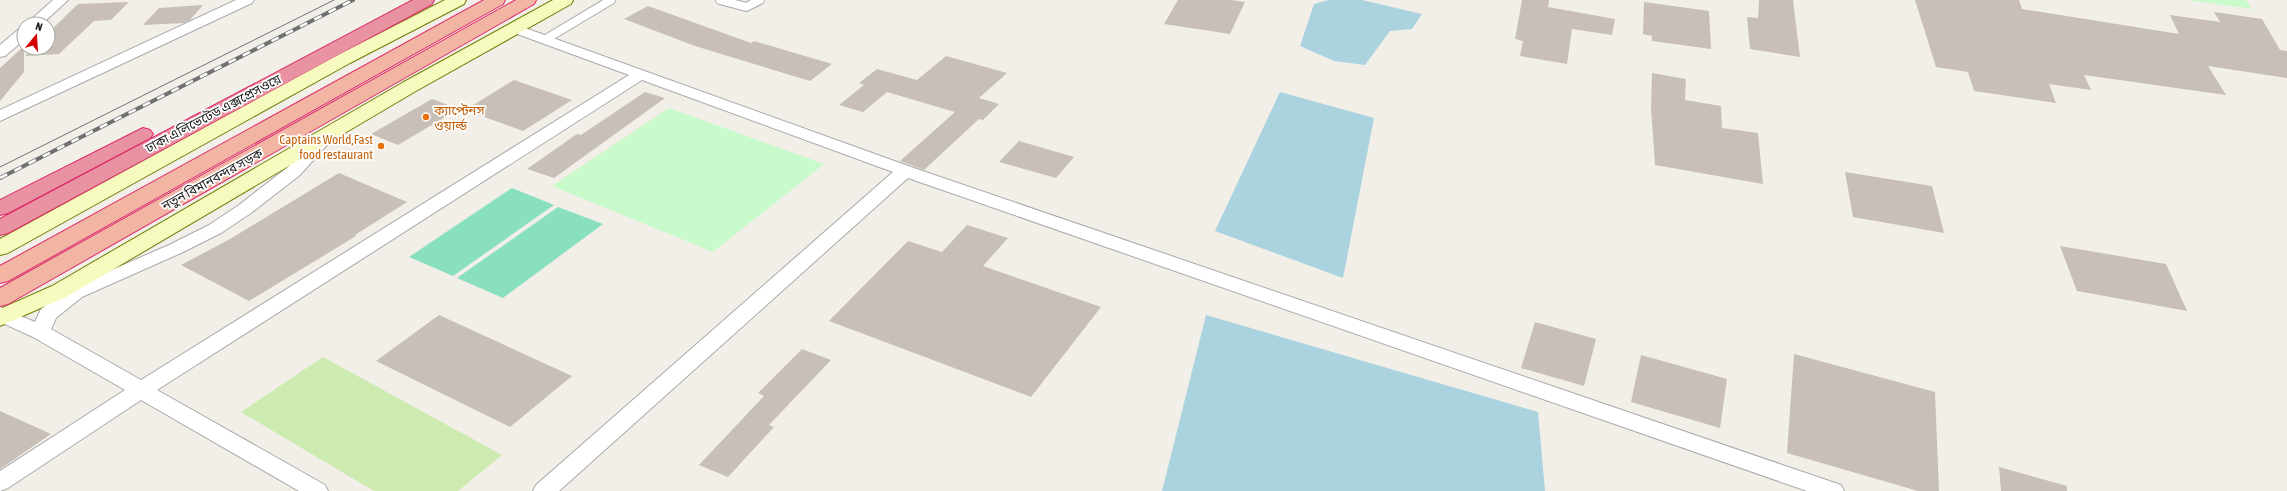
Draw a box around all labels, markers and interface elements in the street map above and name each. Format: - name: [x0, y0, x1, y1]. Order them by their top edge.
- north arrow: [16, 16, 56, 56]
- text: N: [34, 20, 44, 33]
- street label: ঢাকা এলিভেটেড এক্সপ্রেসওয়ে: [142, 71, 284, 156]
- place label: ক্যাপ্টেনস ওয়ার্ল্ড: [433, 103, 485, 133]
- marker: ক্যাপ্টেনস ওয়ার্ল্ড: [421, 112, 431, 122]
- place label: Captains World,Fast food restaurant: [279, 132, 373, 162]
- marker: Captains World,Fast food restaurant: [376, 141, 386, 151]
- street label: নতুন বিমানবন্দর সড়ক: [158, 145, 266, 215]

